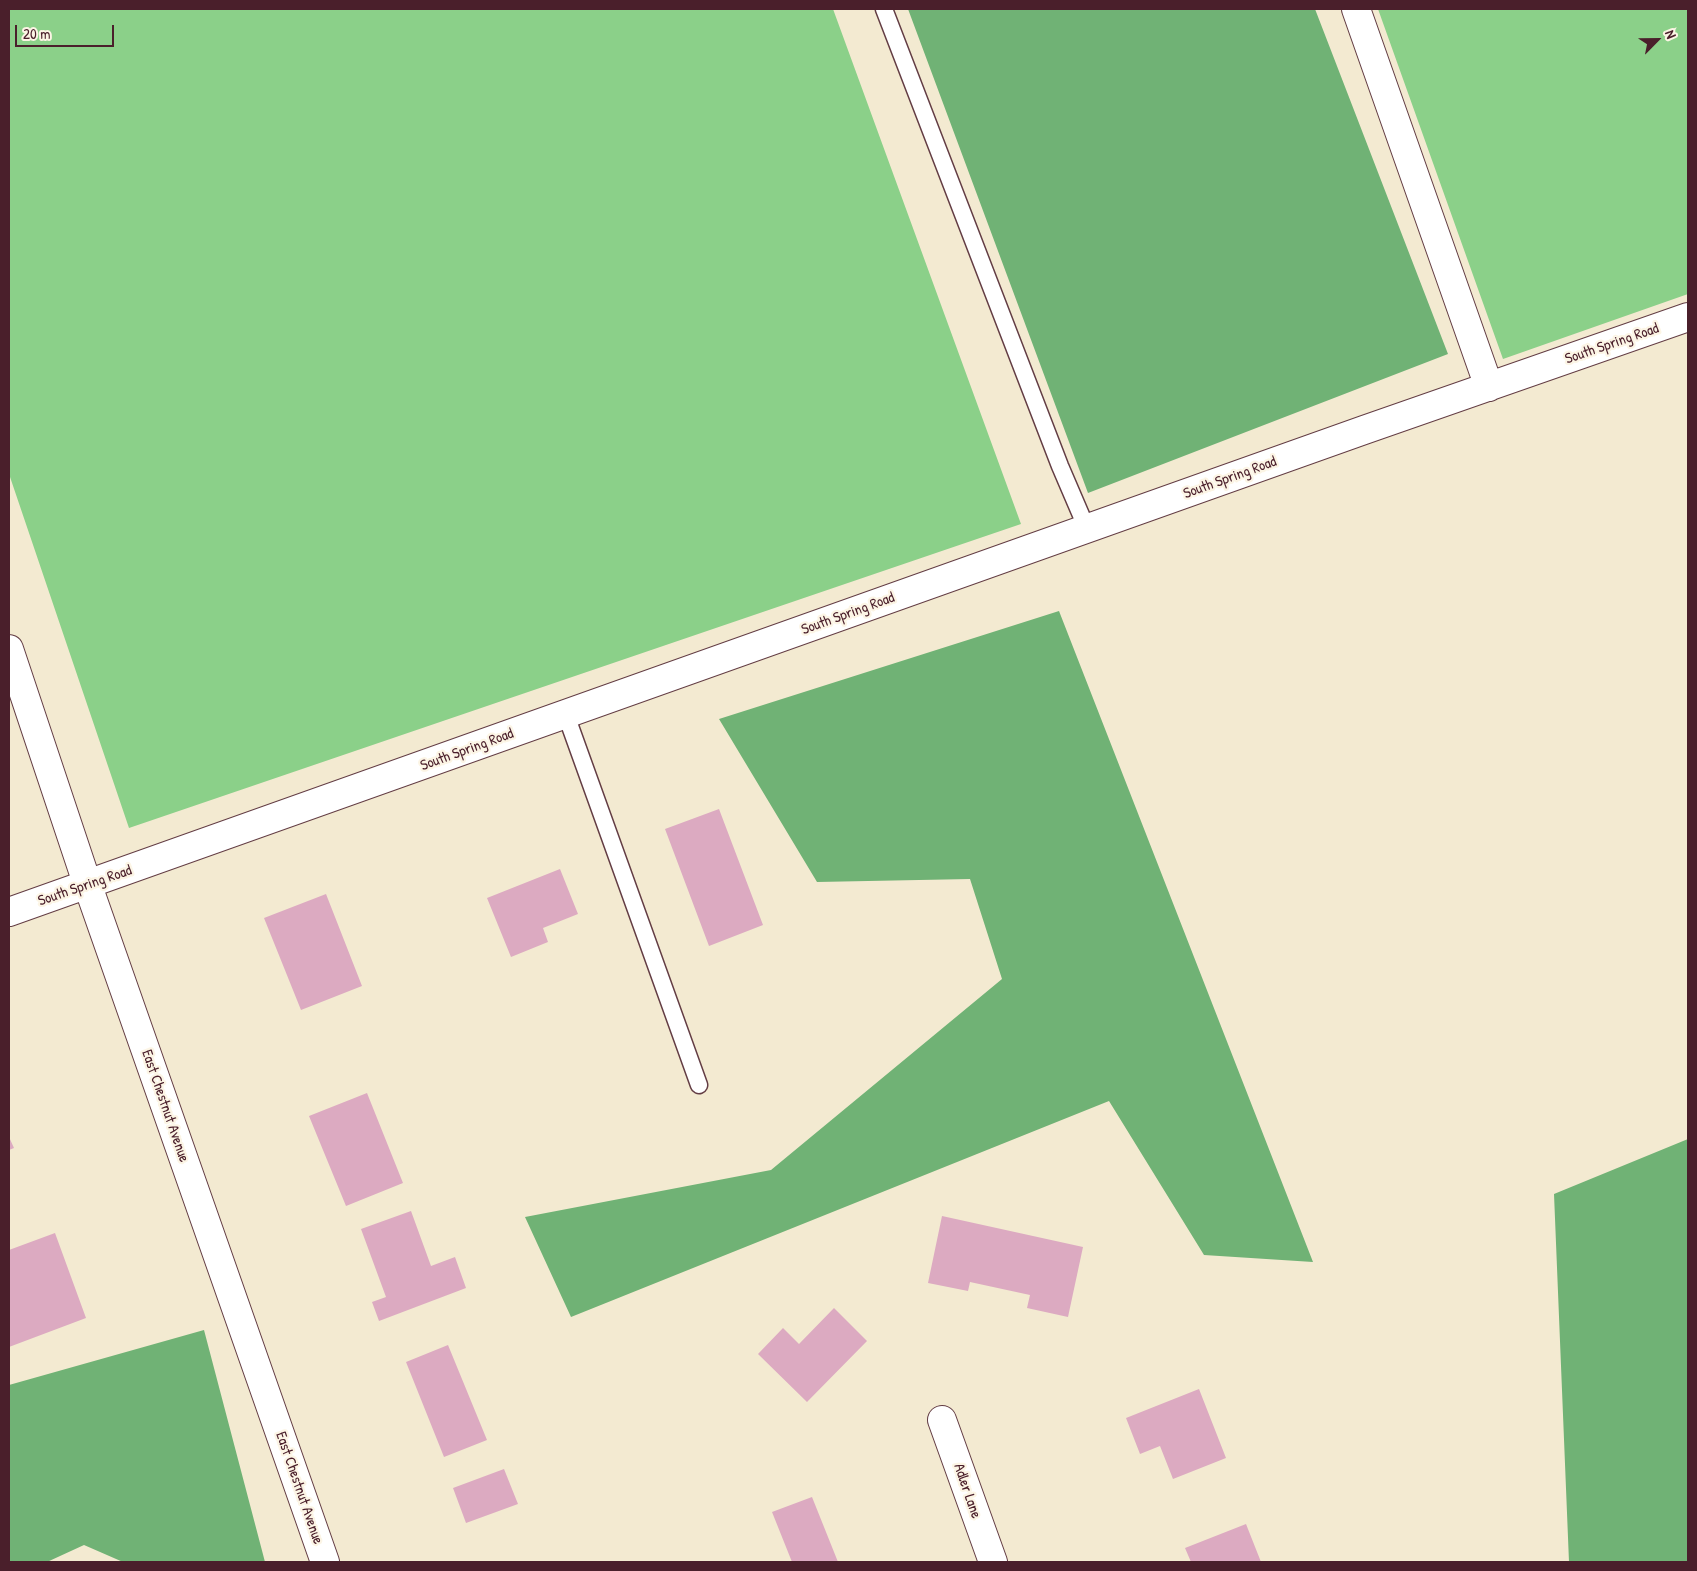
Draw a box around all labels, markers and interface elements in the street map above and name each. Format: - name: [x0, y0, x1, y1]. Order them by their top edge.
- scale bar: [18, 15, 116, 47]
- north arrow: [1632, 15, 1682, 65]
- text: 20 m: [23, 23, 50, 44]
- text: N: [1661, 27, 1681, 41]
- street label: South Spring Road: [1563, 320, 1661, 368]
- street label: South Spring Road: [1181, 453, 1279, 503]
- street label: South Spring Road: [799, 589, 897, 639]
- street label: South Spring Road: [418, 725, 516, 775]
- street label: South Spring Road: [36, 862, 134, 910]
- street label: East Chestnut Avenue: [137, 1047, 193, 1165]
- street label: East Chestnut Avenue: [271, 1429, 327, 1547]
- street label: Adler Lane: [949, 1461, 985, 1521]

